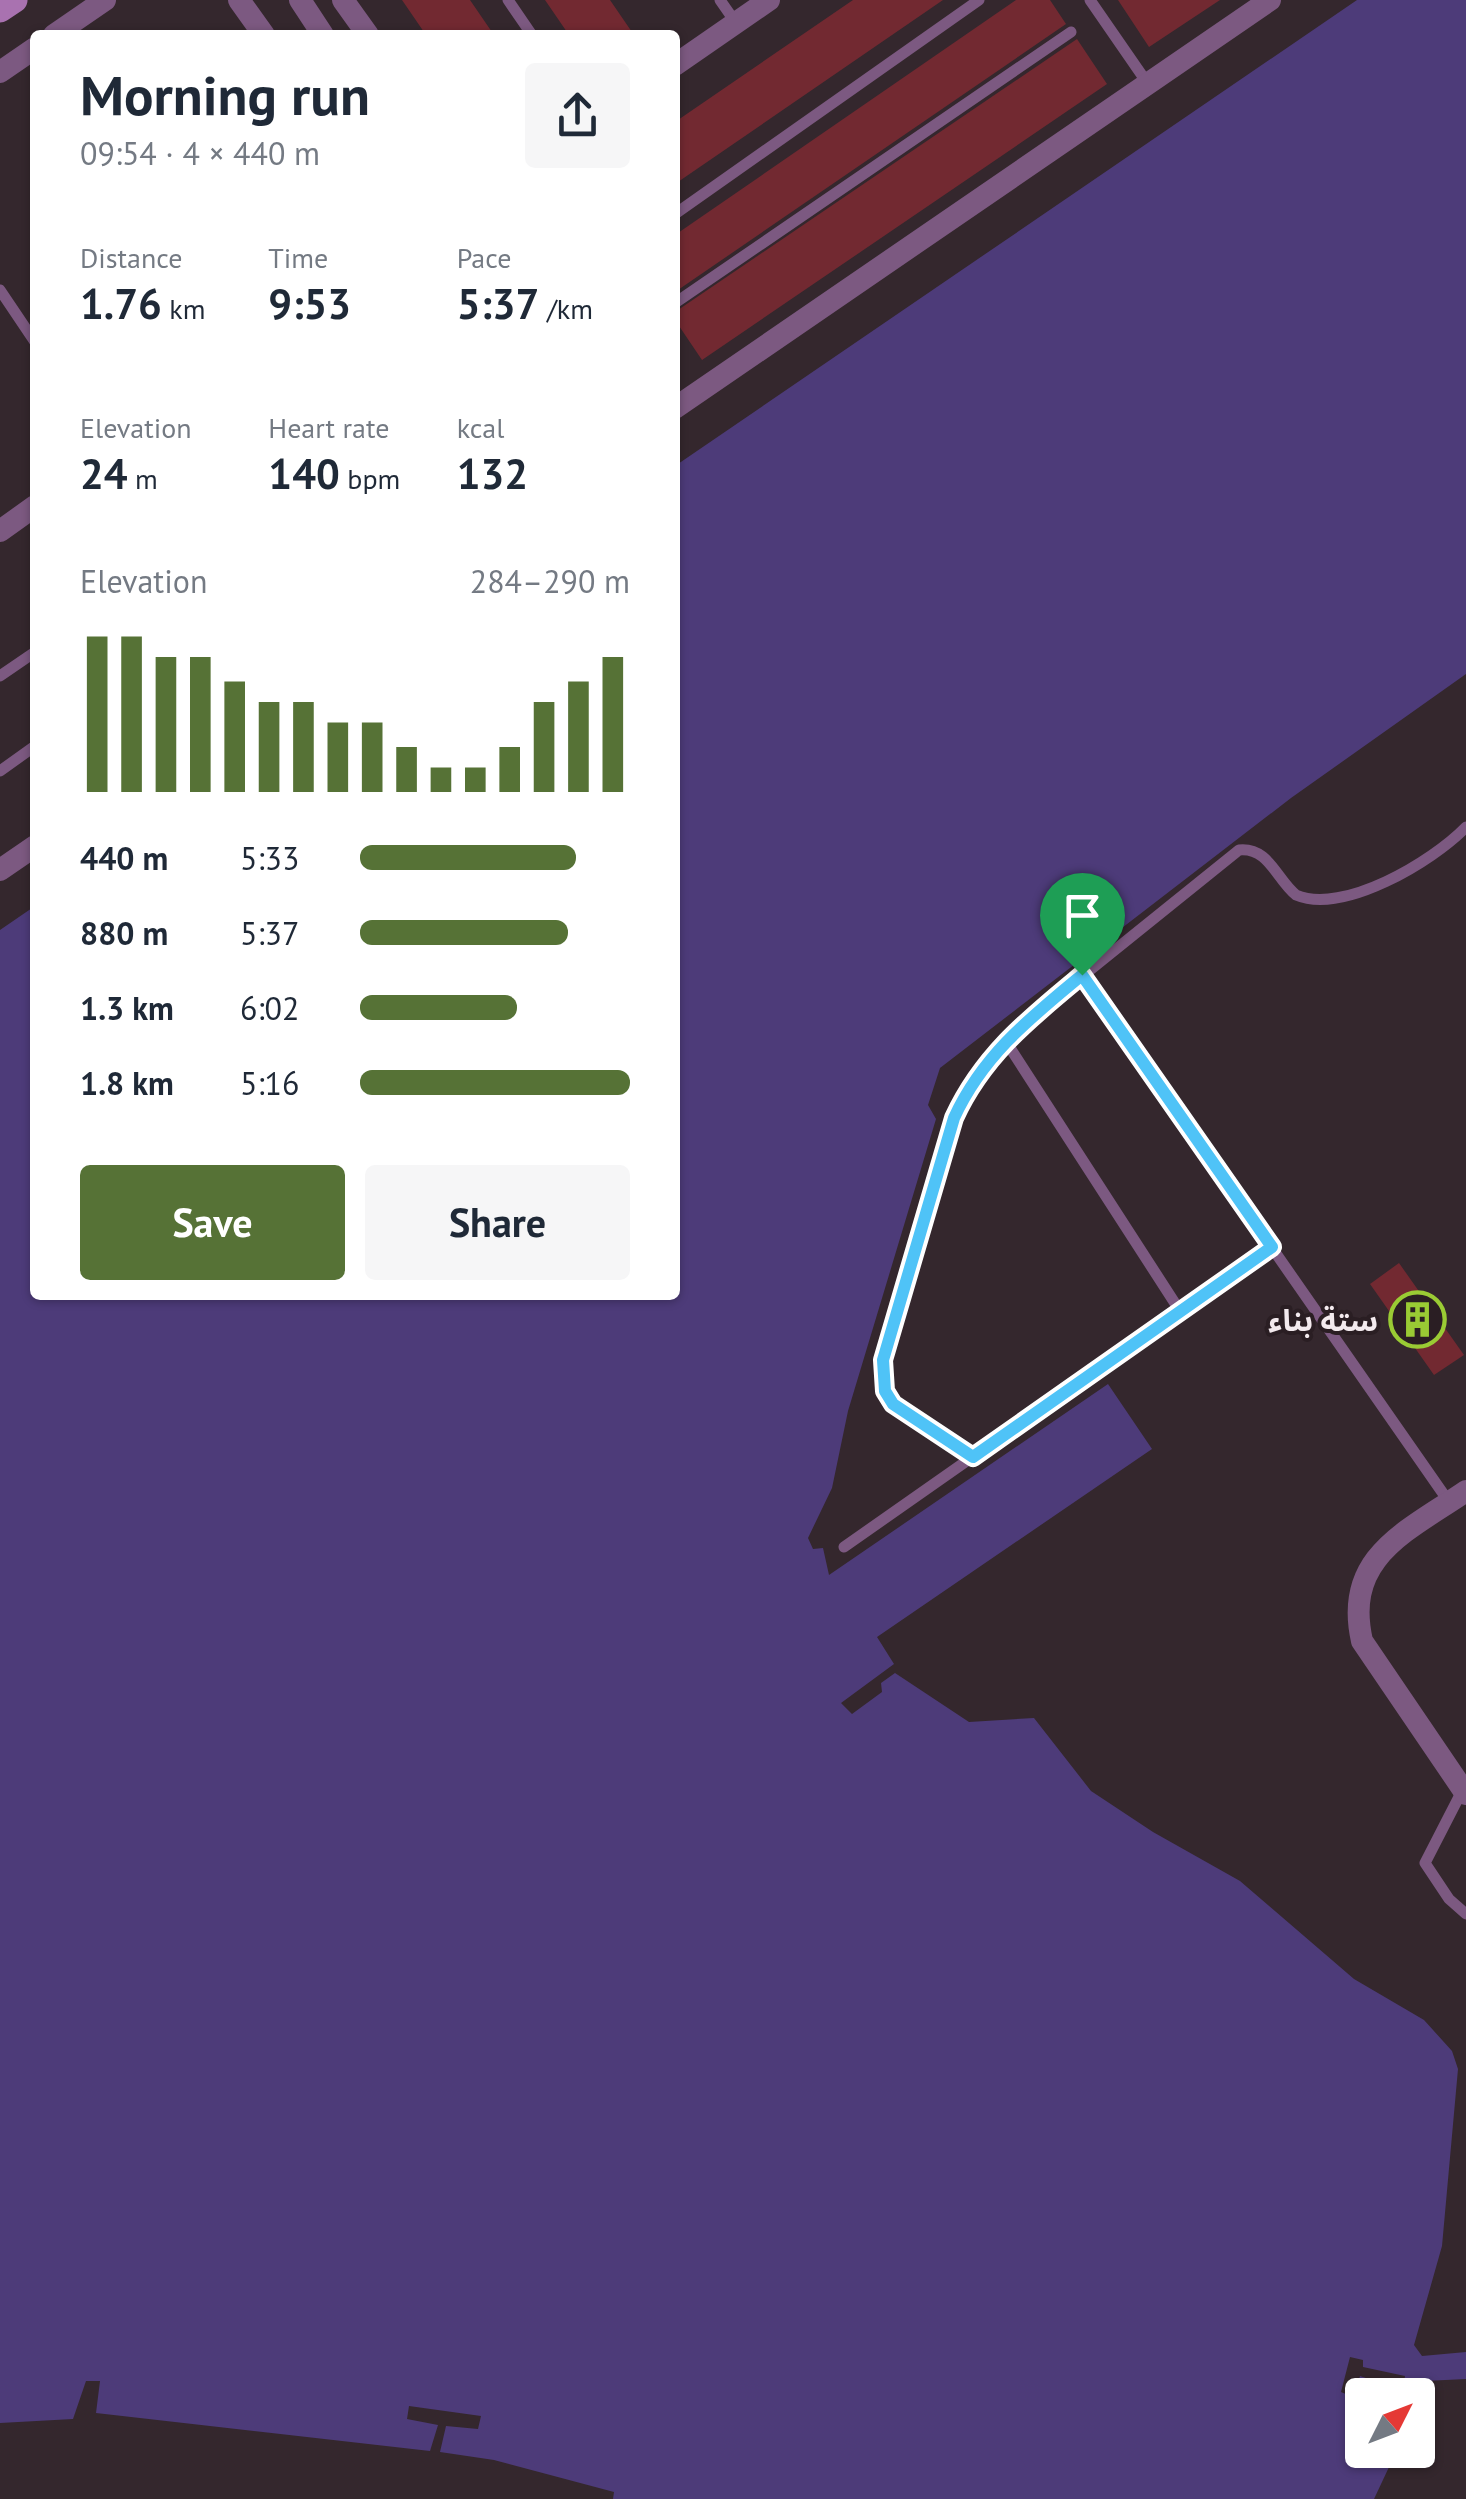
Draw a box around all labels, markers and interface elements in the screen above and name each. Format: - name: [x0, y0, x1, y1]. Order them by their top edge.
- text: Morning run: [80, 59, 370, 130]
- button: share: [525, 63, 630, 168]
- text: 09:54 · 4 × 440 m: [80, 132, 320, 174]
- text: Distance: [80, 239, 183, 276]
- text: Time: [268, 239, 328, 276]
- text: Pace: [457, 239, 511, 276]
- text: 1.76: [80, 276, 162, 331]
- text: 9:53: [268, 276, 351, 331]
- text: 5:37: [457, 276, 539, 331]
- text: km: [162, 290, 205, 327]
- text: /km: [539, 290, 593, 327]
- text: Elevation: [80, 409, 192, 446]
- text: Heart rate: [268, 409, 389, 446]
- text: kcal: [457, 409, 504, 446]
- text: 24: [80, 446, 128, 501]
- text: 140: [268, 446, 340, 501]
- text: 132: [457, 446, 528, 501]
- text: m: [128, 460, 158, 497]
- text: bpm: [340, 460, 400, 497]
- text: Elevation: [80, 560, 207, 602]
- text: 284–290 m: [470, 560, 630, 602]
- text: 440 m: [80, 837, 168, 879]
- text: 5:33: [240, 837, 299, 879]
- pin: [1040, 873, 1125, 976]
- icon: arrive: [1055, 888, 1110, 943]
- text: 880 m: [80, 912, 168, 954]
- text: 5:37: [240, 912, 299, 954]
- text: 1.3 km: [80, 987, 174, 1029]
- text: 6:02: [240, 987, 299, 1029]
- text: 1.8 km: [80, 1062, 174, 1104]
- text: 5:16: [240, 1062, 299, 1104]
- button: Save: [80, 1165, 345, 1280]
- button: Share: [365, 1165, 630, 1280]
- building icon: ستة بناء: [1387, 1289, 1447, 1349]
- place label: ستة بناء: [1268, 1300, 1378, 1339]
- north arrow: [1345, 2378, 1435, 2468]
- map controls: [1345, 2378, 1435, 2468]

